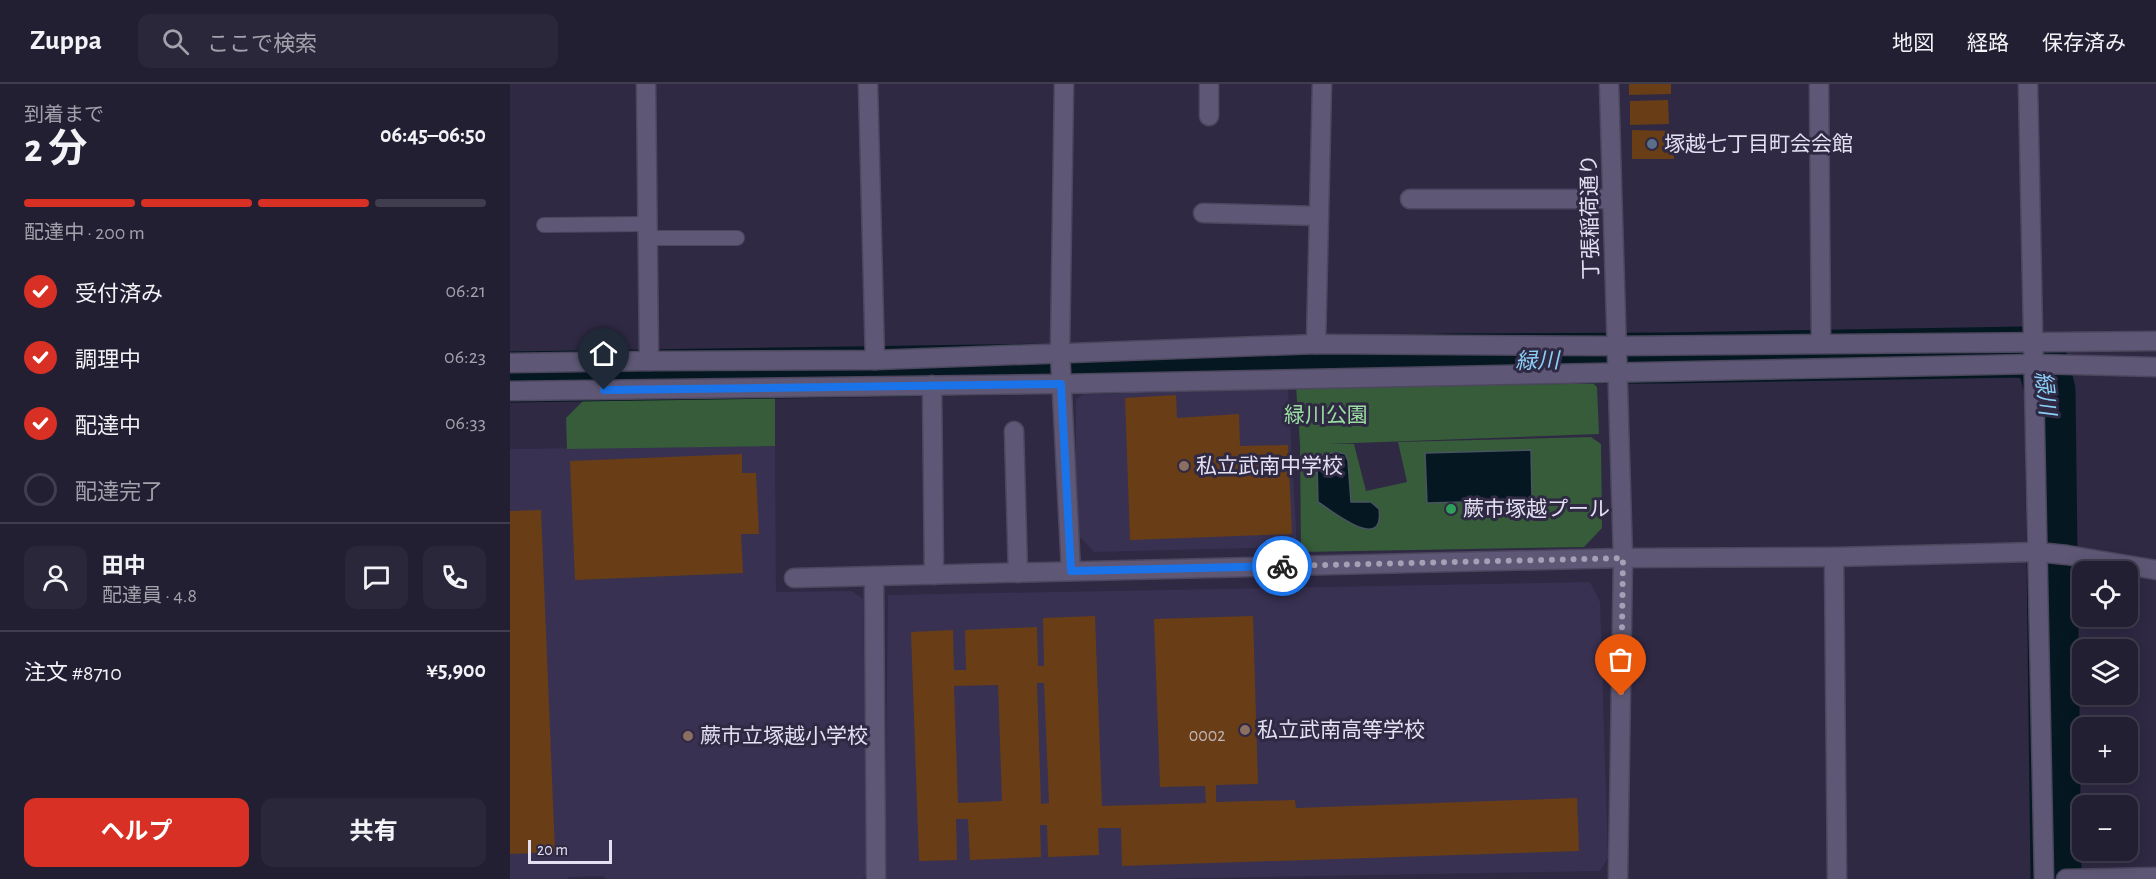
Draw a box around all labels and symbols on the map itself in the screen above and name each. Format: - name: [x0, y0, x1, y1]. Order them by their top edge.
- place label: 塚越七丁目町会会館: [1664, 133, 1853, 155]
- marker: 塚越七丁目町会会館: [1645, 137, 1659, 151]
- street label: 丁張稲荷通り: [1578, 154, 1602, 280]
- pin: [578, 328, 629, 390]
- water label: 緑川: [1515, 349, 1561, 372]
- water label: 緑川: [2031, 370, 2060, 418]
- park label: 緑川公園: [1284, 404, 1368, 426]
- place label: 私立武南中学校: [1196, 455, 1343, 477]
- marker: 私立武南中学校: [1177, 459, 1191, 473]
- place label: 蕨市塚越プール: [1463, 498, 1610, 520]
- marker: 蕨市塚越プール: [1444, 502, 1458, 516]
- courier: [1252, 536, 1312, 596]
- pin: [1595, 634, 1646, 696]
- place label: 私立武南高等学校: [1257, 719, 1425, 741]
- marker: 私立武南高等学校: [1238, 723, 1252, 737]
- place label: 蕨市立塚越小学校: [700, 725, 868, 747]
- house number: 0002: [1189, 727, 1225, 745]
- marker: 蕨市立塚越小学校: [681, 729, 695, 743]
- scale bar: [528, 837, 612, 864]

